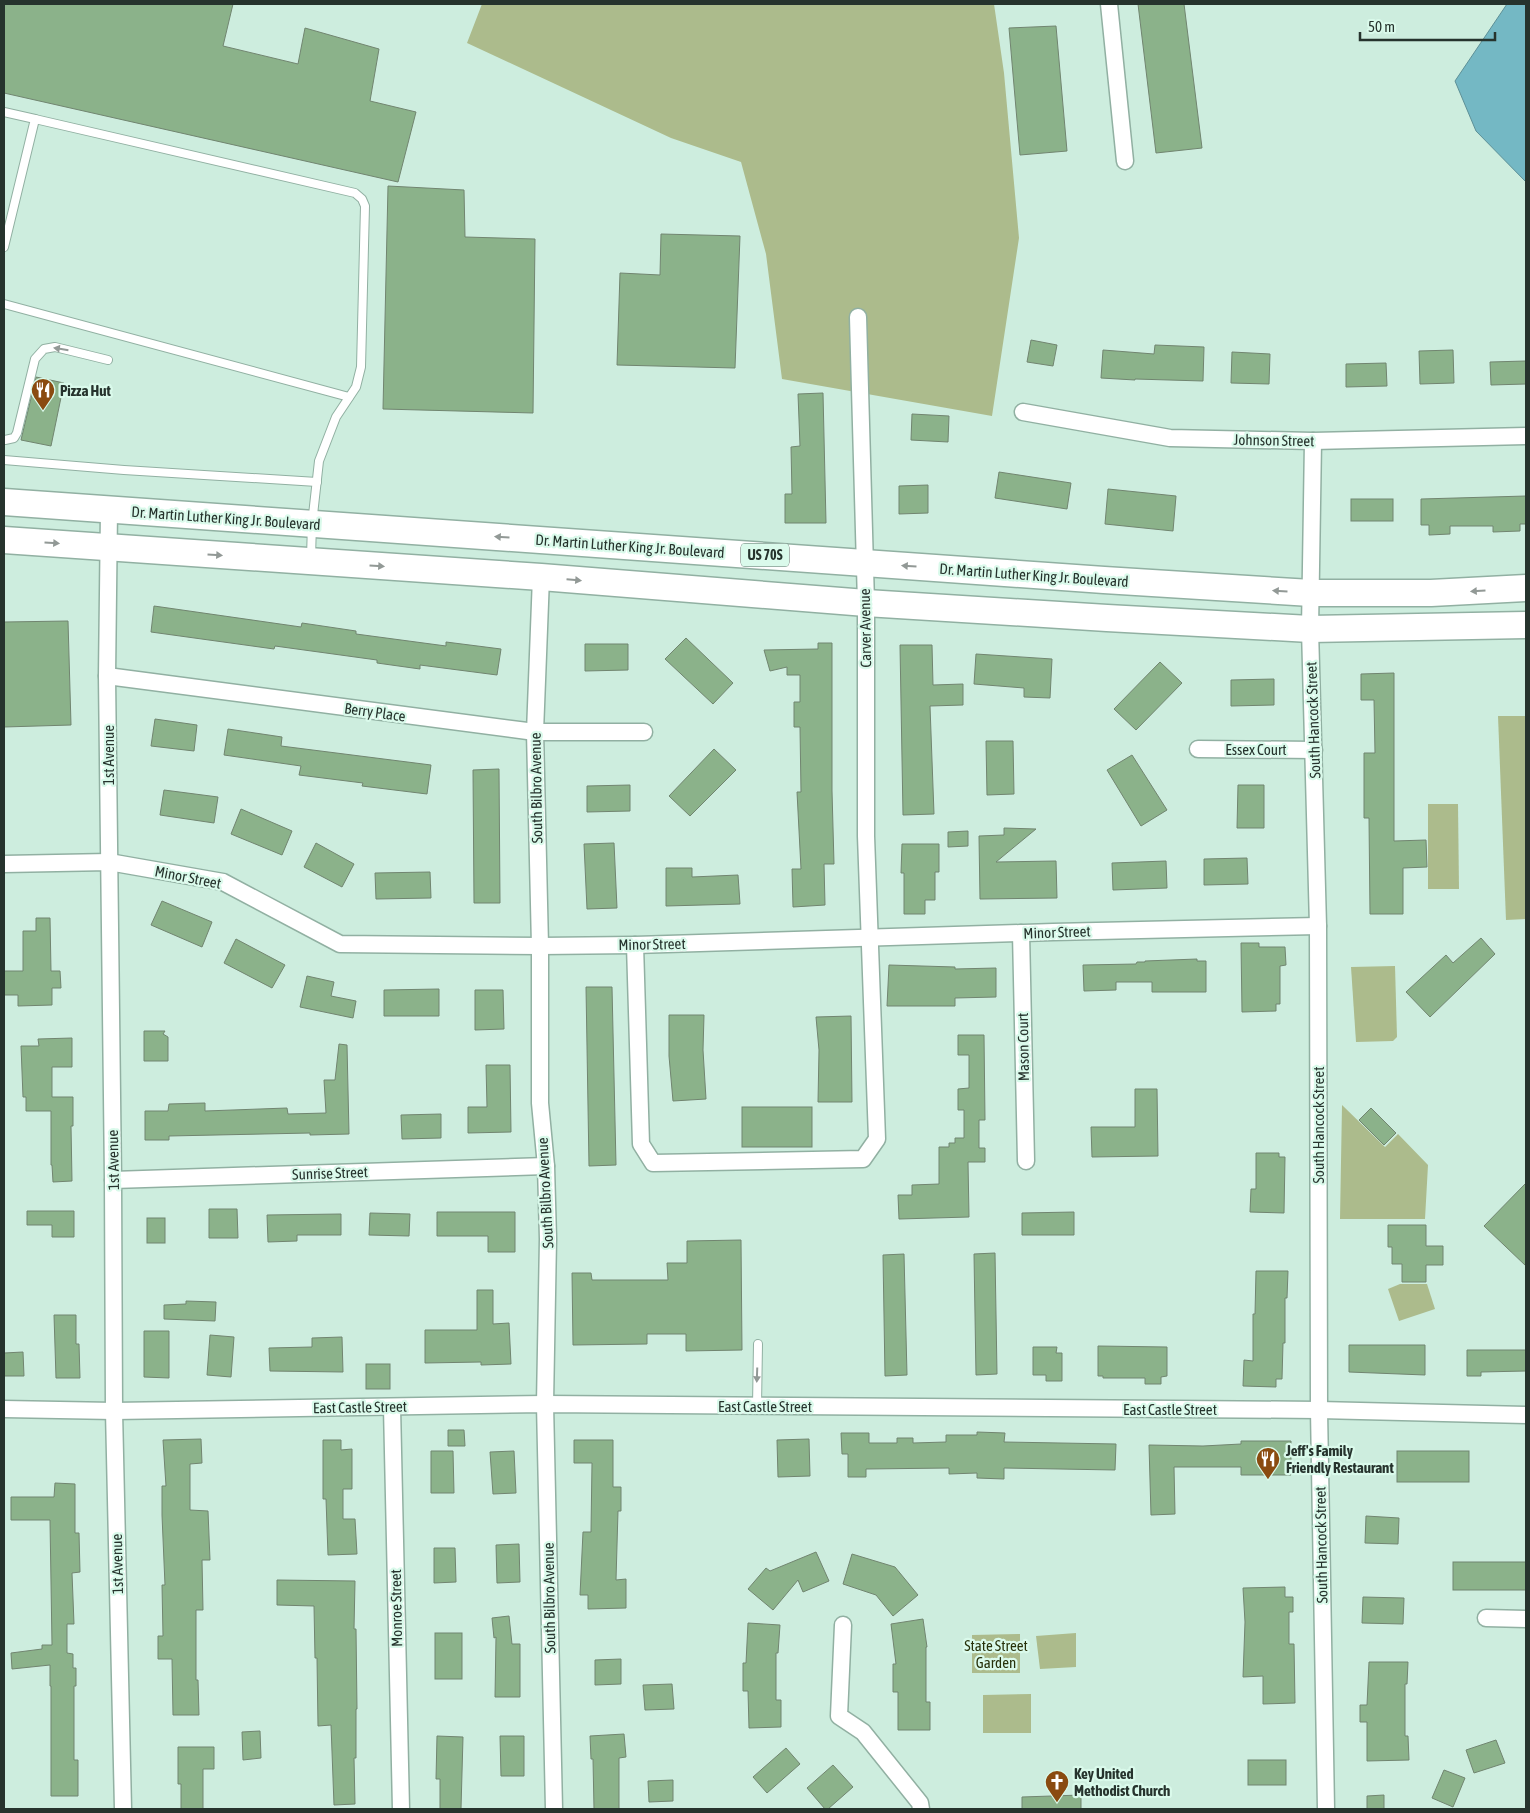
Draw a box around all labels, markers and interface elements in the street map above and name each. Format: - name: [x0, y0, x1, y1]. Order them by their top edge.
- scale bar: [1360, 10, 1495, 42]
- text: 50 m: [1368, 18, 1395, 35]
- one-way arrow: [52, 344, 68, 352]
- restaurant icon: Pizza Hut: [30, 377, 56, 411]
- place label: Pizza Hut: [60, 382, 111, 399]
- street label: Johnson Street: [1233, 431, 1315, 449]
- street label: Dr. Martin Luther King Jr. Boulevard: [131, 503, 321, 533]
- street label: Dr. Martin Luther King Jr. Boulevard: [535, 531, 725, 561]
- one-way arrow: [494, 533, 510, 541]
- one-way arrow: [45, 540, 61, 548]
- road number: US 70S: [741, 544, 789, 566]
- one-way arrow: [207, 551, 223, 559]
- street label: Dr. Martin Luther King Jr. Boulevard: [939, 560, 1129, 590]
- one-way arrow: [900, 561, 916, 569]
- one-way arrow: [369, 562, 385, 570]
- one-way arrow: [566, 576, 582, 584]
- one-way arrow: [1272, 586, 1288, 594]
- one-way arrow: [1469, 587, 1485, 595]
- street label: Carver Avenue: [856, 588, 874, 668]
- street label: South Hancock Street: [1302, 661, 1324, 779]
- street label: Berry Place: [343, 699, 407, 725]
- street label: 1st Avenue: [100, 725, 117, 785]
- street label: South Bilbro Avenue: [527, 732, 545, 844]
- street label: Essex Court: [1225, 741, 1287, 758]
- street label: Minor Street: [153, 862, 223, 892]
- street label: Minor Street: [1023, 922, 1091, 942]
- street label: Minor Street: [618, 935, 686, 953]
- street label: Mason Court: [1014, 1013, 1032, 1081]
- street label: South Hancock Street: [1310, 1067, 1327, 1183]
- street label: 1st Avenue: [104, 1130, 122, 1190]
- street label: South Bilbro Avenue: [534, 1137, 556, 1249]
- street label: Sunrise Street: [292, 1163, 368, 1183]
- one-way arrow: [753, 1367, 761, 1383]
- street label: East Castle Street: [313, 1398, 407, 1416]
- street label: East Castle Street: [718, 1398, 812, 1415]
- street label: East Castle Street: [1123, 1401, 1217, 1418]
- place label: Jeff's Family Friendly Restaurant: [1285, 1442, 1394, 1476]
- restaurant icon: Jeff's Family Friendly Restaurant: [1255, 1446, 1281, 1480]
- street label: South Hancock Street: [1311, 1486, 1331, 1604]
- street label: 1st Avenue: [108, 1534, 126, 1594]
- street label: South Bilbro Avenue: [540, 1542, 558, 1654]
- street label: Monroe Street: [387, 1569, 405, 1647]
- park label: State Street Garden: [964, 1637, 1028, 1671]
- place label: Key United Methodist Church: [1074, 1765, 1170, 1799]
- church icon: Key United Methodist Church: [1044, 1769, 1070, 1803]

